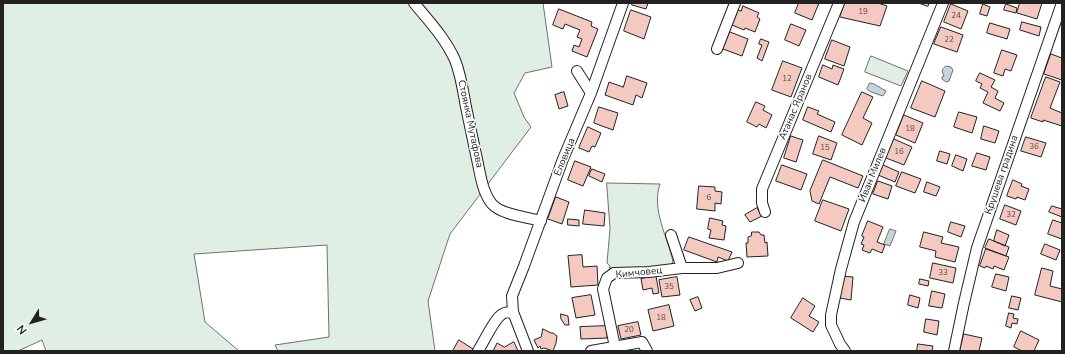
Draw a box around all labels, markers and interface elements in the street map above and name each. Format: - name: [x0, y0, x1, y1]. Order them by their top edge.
- house number: 19: [858, 7, 868, 17]
- house number: 24: [951, 11, 961, 21]
- house number: 22: [944, 35, 954, 45]
- street label: Атанас Яранов: [777, 72, 815, 142]
- house number: 12: [782, 74, 792, 84]
- street label: Стоянка Мутафова: [455, 79, 485, 169]
- house number: 18: [905, 124, 915, 134]
- street label: Крушева градина: [983, 134, 1021, 216]
- street label: Еловица: [552, 136, 578, 178]
- house number: 36: [1029, 142, 1039, 152]
- house number: 15: [820, 143, 830, 153]
- street label: Иван Милев: [857, 146, 889, 204]
- house number: 16: [894, 147, 904, 157]
- house number: 6: [707, 193, 711, 203]
- house number: 32: [1006, 210, 1016, 220]
- street label: Кимчовец: [615, 265, 663, 281]
- house number: 33: [938, 268, 948, 278]
- house number: 35: [664, 282, 674, 292]
- north arrow: [12, 302, 52, 342]
- house number: 18: [656, 313, 666, 323]
- text: N: [14, 322, 30, 337]
- house number: 20: [624, 325, 634, 335]

